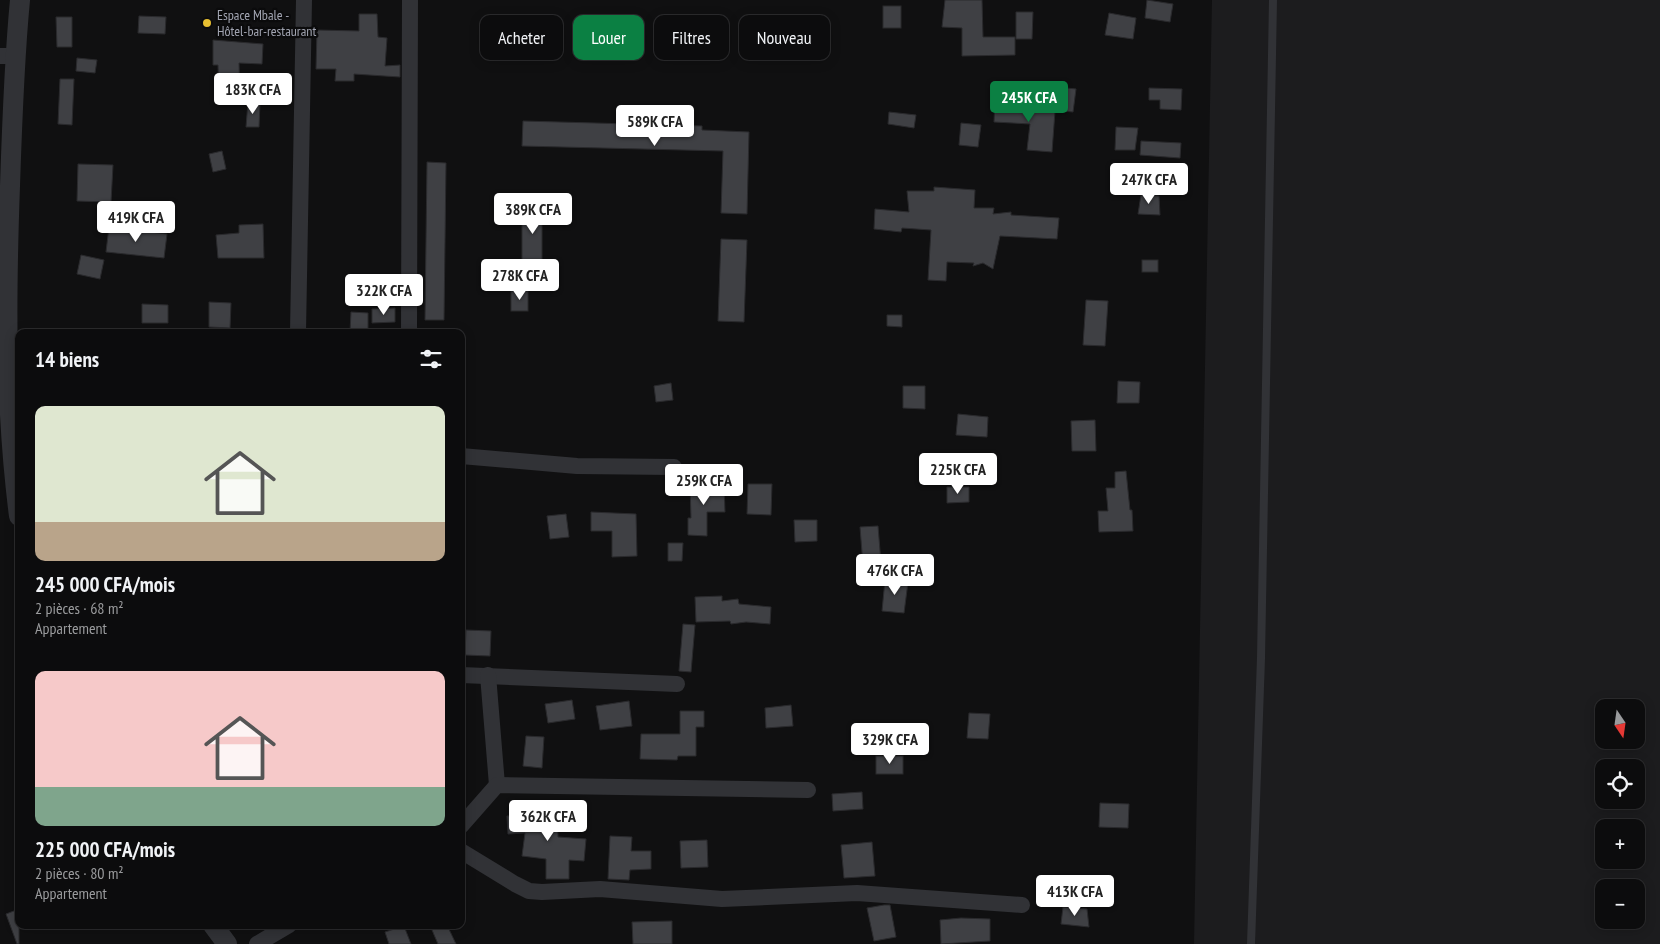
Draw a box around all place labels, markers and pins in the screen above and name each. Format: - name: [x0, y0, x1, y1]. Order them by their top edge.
- place label: Espace Mbale - Hôtel-bar-restaurant: [217, 6, 316, 40]
- marker: Espace Mbale - Hôtel-bar-restaurant: [201, 17, 213, 29]
- pin: 183K CFA: [201, 72, 305, 115]
- pin: 245K CFA: [977, 80, 1081, 123]
- pin: 589K CFA: [603, 104, 707, 147]
- pin: 247K CFA: [1097, 162, 1201, 205]
- pin: 389K CFA: [481, 192, 585, 235]
- pin: 419K CFA: [84, 200, 188, 243]
- pin: 278K CFA: [468, 258, 572, 301]
- pin: 322K CFA: [332, 274, 436, 316]
- pin: 225K CFA: [906, 452, 1010, 495]
- pin: 259K CFA: [652, 464, 756, 506]
- pin: 476K CFA: [843, 554, 947, 596]
- pin: 329K CFA: [838, 722, 942, 765]
- pin: 362K CFA: [496, 800, 600, 842]
- pin: 413K CFA: [1023, 874, 1127, 917]

